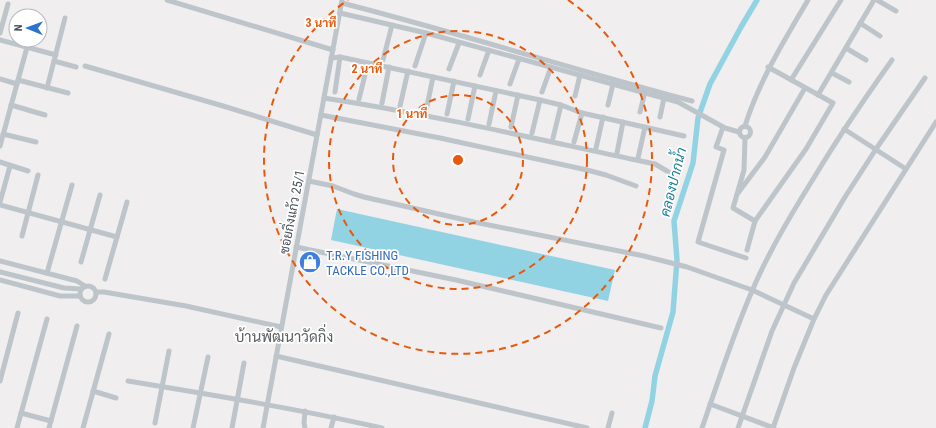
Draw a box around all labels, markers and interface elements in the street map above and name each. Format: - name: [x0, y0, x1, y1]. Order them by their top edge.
- north arrow: [8, 8, 48, 48]
- text: 3 นาที: [306, 15, 337, 30]
- text: N: [12, 24, 25, 31]
- text: 2 นาที: [352, 61, 383, 76]
- text: 1 นาที: [397, 106, 428, 121]
- water label: คลองปากน้ำ: [653, 145, 689, 218]
- centre of rings: [451, 153, 465, 167]
- street label: ซอยกิ่งแก้ว 25/1: [272, 168, 307, 255]
- place label: T.R.Y FISHING TACKLE CO.,LTD: [326, 248, 409, 278]
- shop icon: T.R.Y FISHING TACKLE CO.,LTD: [297, 249, 323, 275]
- district label: บ้านพัฒนาวัดกิ่ง: [235, 323, 333, 346]

